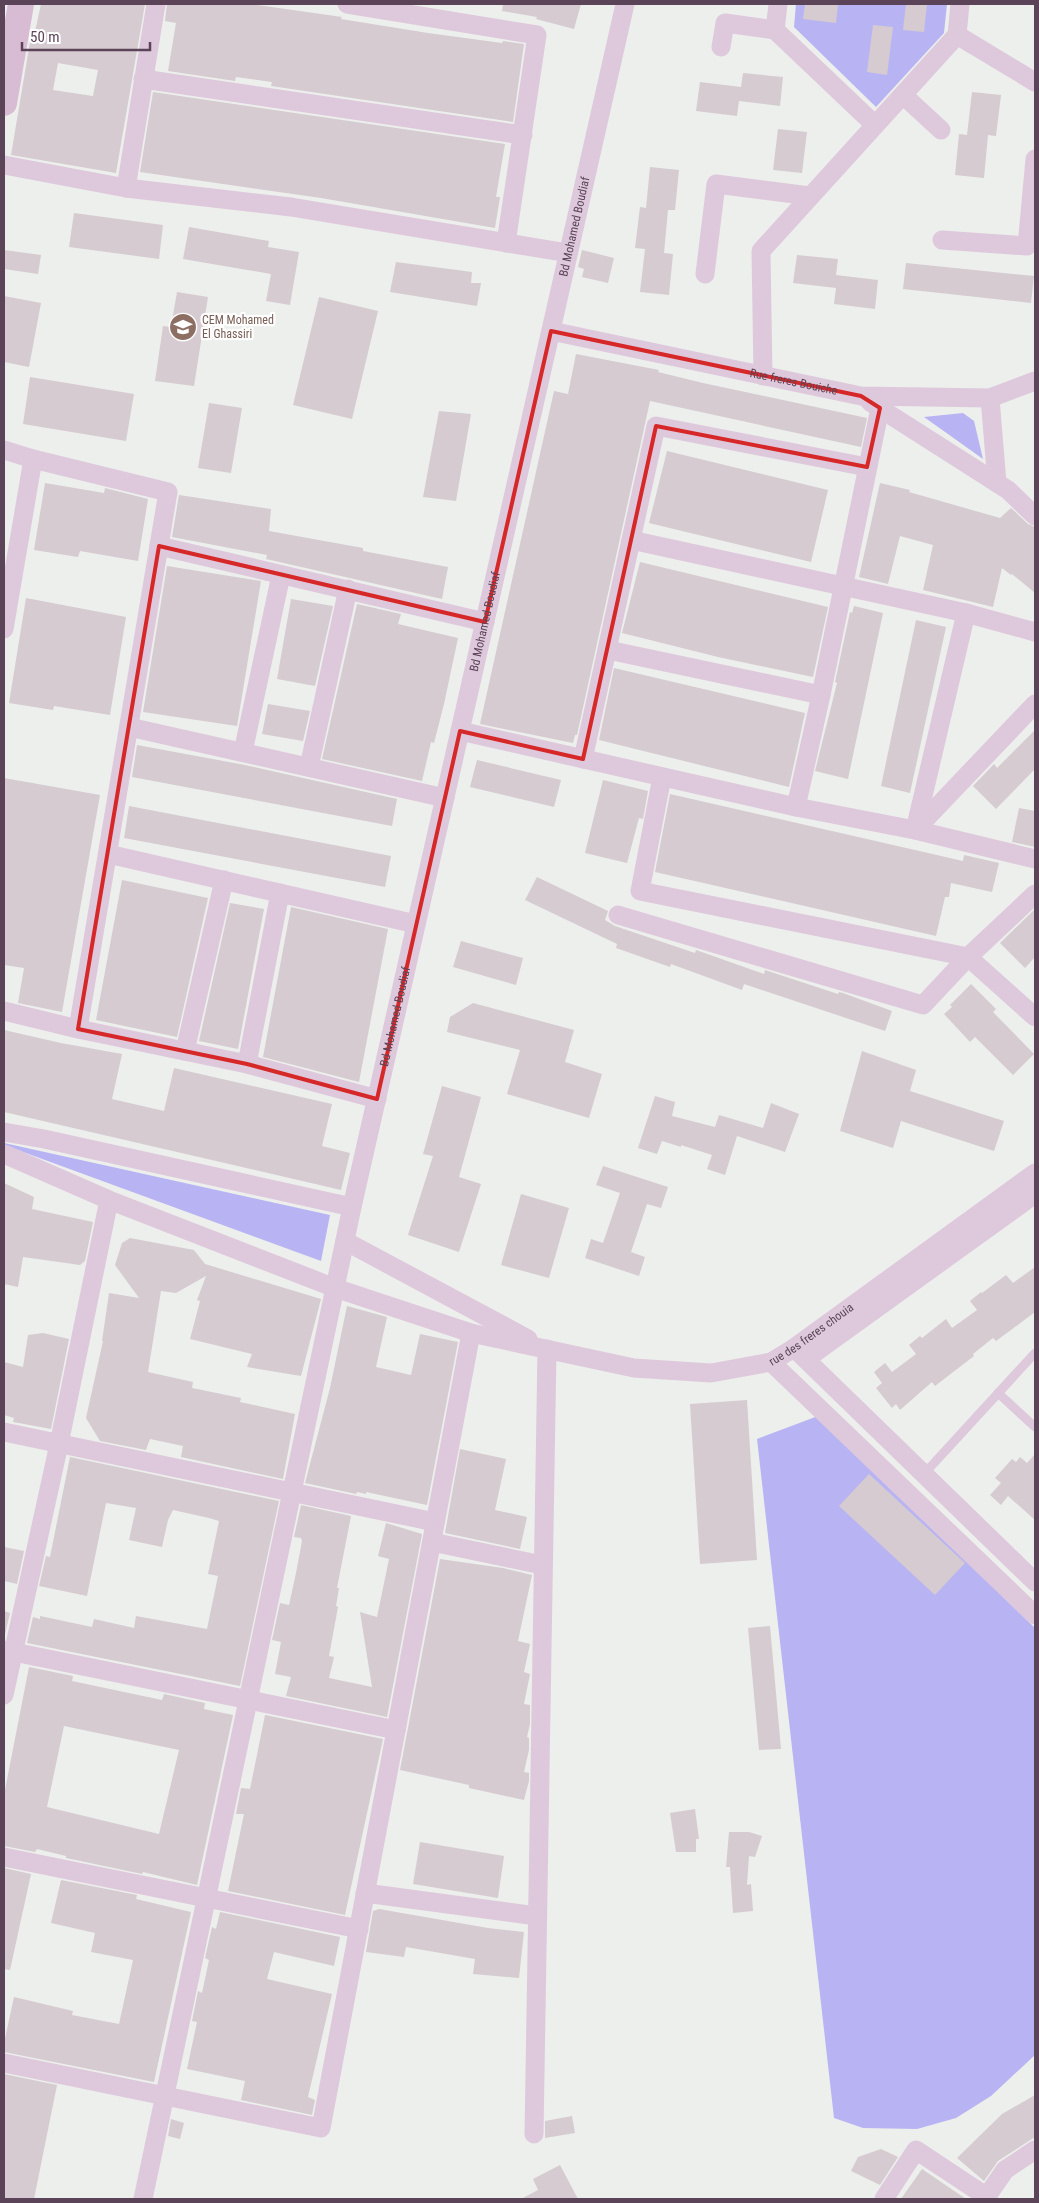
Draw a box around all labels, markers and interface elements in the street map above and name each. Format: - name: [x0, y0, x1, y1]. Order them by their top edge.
- scale bar: [22, 20, 150, 52]
- text: 50 m: [30, 28, 60, 46]
- street label: Bd Mohamed Boudiaf: [556, 175, 593, 278]
- school or university icon: CEM Mohamed El Ghassiri: [168, 312, 198, 342]
- place label: CEM Mohamed El Ghassiri: [202, 313, 274, 341]
- street label: Rue freres Bouiche: [749, 366, 839, 398]
- street label: Bd Mohamed Boudiaf: [467, 570, 503, 673]
- street label: Bd Mohamed Boudiaf: [377, 965, 413, 1068]
- street label: rue des freres chouia: [766, 1300, 856, 1369]

